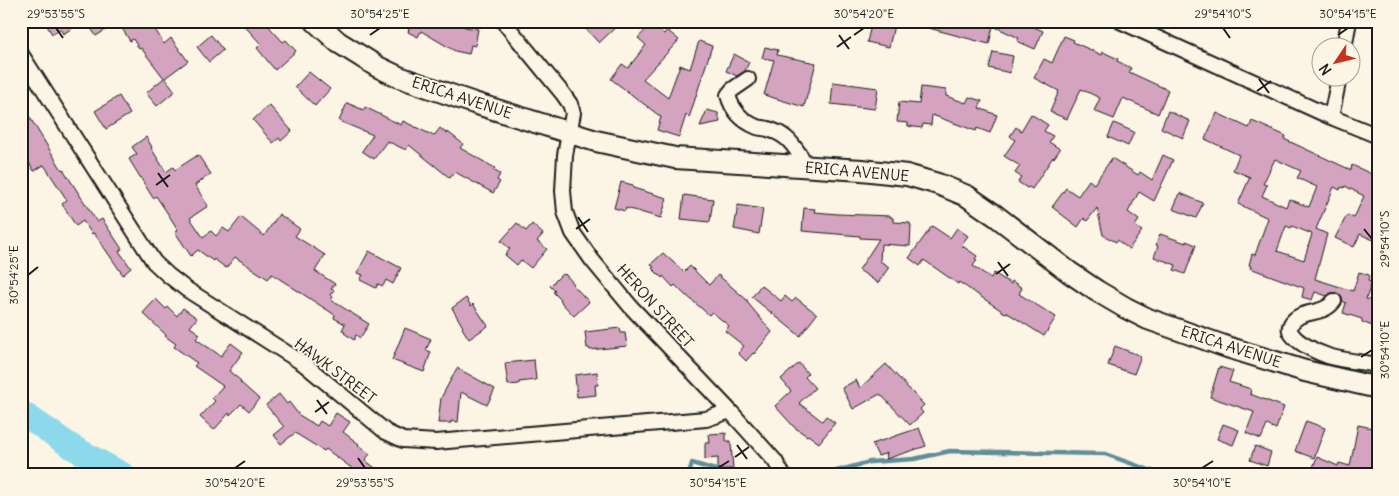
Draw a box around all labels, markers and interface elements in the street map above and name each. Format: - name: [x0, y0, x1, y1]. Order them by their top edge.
- text: 29°53'55"S: [27, 6, 85, 21]
- text: 30°54'25"E: [350, 6, 410, 21]
- text: 30°54'20"E: [834, 6, 894, 21]
- text: 29°54'10"S: [1194, 6, 1252, 21]
- text: 30°54'15"E: [1319, 6, 1377, 21]
- north arrow: [1312, 38, 1362, 88]
- text: N: [1315, 60, 1336, 79]
- street label: ERICA AVENUE: [410, 72, 515, 123]
- street label: ERICA AVENUE: [804, 157, 910, 186]
- text: 29°54'10"S: [1377, 210, 1392, 268]
- text: 30°54'25"E: [6, 245, 21, 305]
- street label: HERON STREET: [613, 260, 698, 351]
- street label: ERICA AVENUE: [1179, 321, 1284, 372]
- text: 30°54'10"E: [1377, 321, 1392, 379]
- street label: HAWK STREET: [291, 334, 380, 408]
- text: 30°54'20"E: [205, 475, 265, 490]
- text: 29°53'55"S: [336, 475, 394, 490]
- text: 30°54'15"E: [689, 475, 747, 490]
- text: 30°54'10"E: [1173, 475, 1231, 490]

